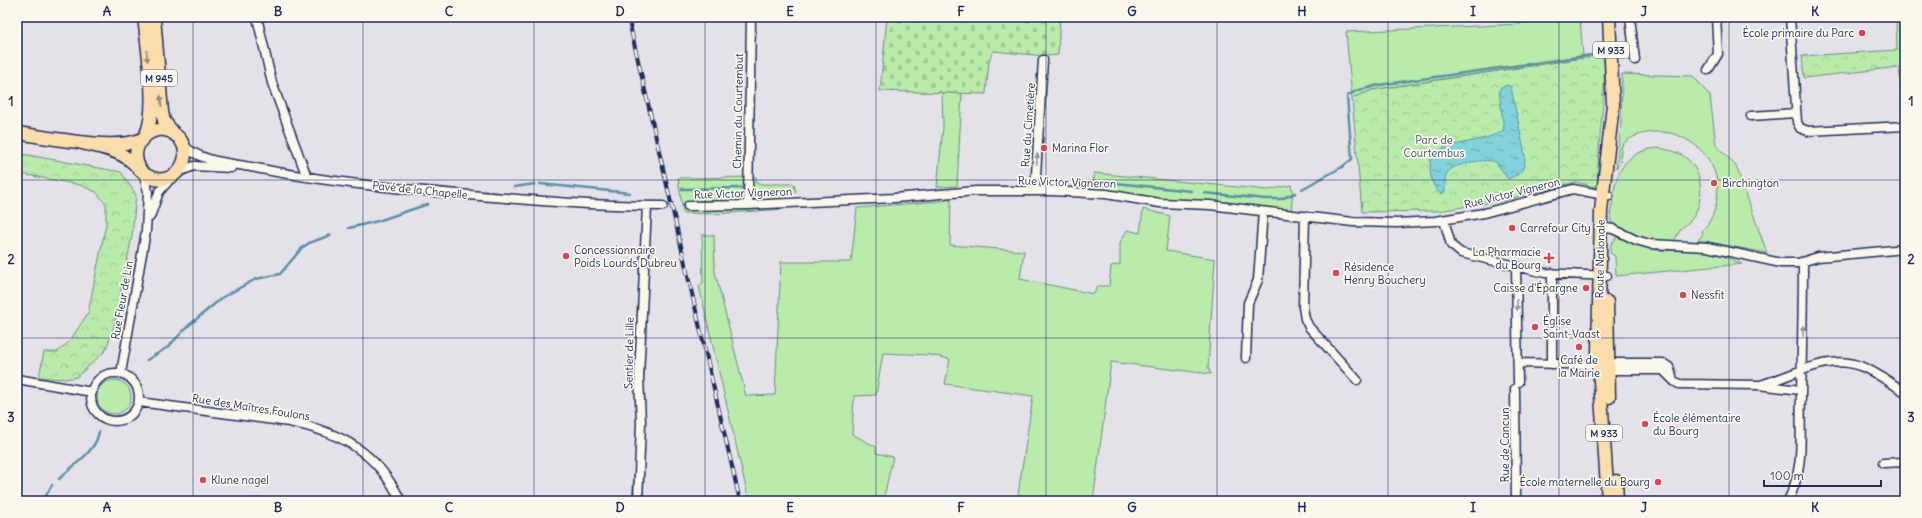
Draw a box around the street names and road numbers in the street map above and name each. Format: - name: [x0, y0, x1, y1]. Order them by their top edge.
- road number: M 933: [1593, 42, 1629, 58]
- street label: Chemin du Courtembut: [730, 53, 746, 169]
- road number: M 945: [141, 70, 177, 86]
- street label: Rue du Cimetière: [1018, 82, 1038, 168]
- street label: Rue Victor Vigneron: [1018, 173, 1116, 191]
- street label: Rue Victor Vigneron: [1463, 174, 1561, 212]
- street label: Pavé de la Chapelle: [372, 178, 468, 202]
- street label: Rue Victor Vigneron: [694, 184, 792, 202]
- street label: Route Nationale: [1592, 219, 1608, 299]
- street label: Rue Fleur de Lin: [108, 259, 136, 341]
- street label: Sentier de Lille: [621, 317, 637, 389]
- street label: Rue des Maîtres Foulons: [191, 391, 311, 423]
- street label: Rue de Cancun: [1498, 408, 1512, 483]
- road number: M 933: [1586, 425, 1622, 441]

